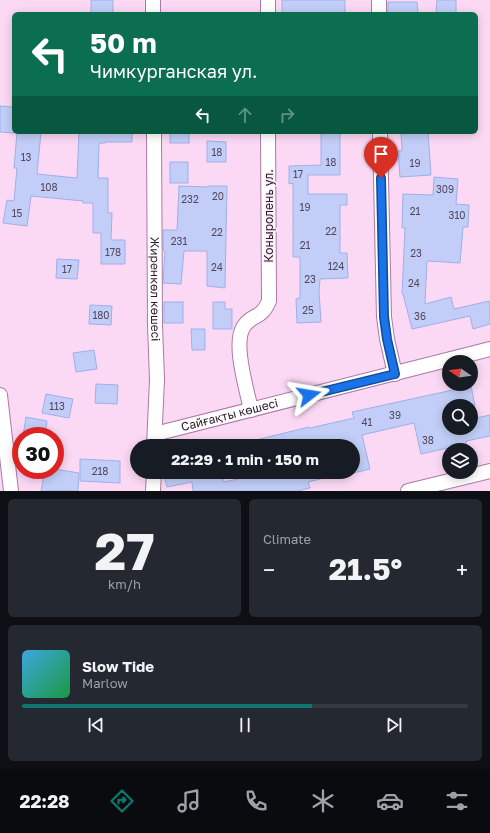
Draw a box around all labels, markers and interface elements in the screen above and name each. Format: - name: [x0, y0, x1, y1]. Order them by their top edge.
- text: 50 m: [90, 26, 157, 59]
- icon: left: [24, 28, 76, 80]
- text: Чимкурганская ул.: [90, 60, 257, 82]
- icon: left: [192, 104, 214, 126]
- icon: ahead: [234, 104, 256, 126]
- icon: right: [276, 104, 298, 126]
- pin: [364, 137, 398, 178]
- icon: arrive: [370, 143, 392, 165]
- house number: 18: [212, 146, 222, 158]
- house number: 13: [21, 151, 31, 163]
- house number: 18: [326, 156, 336, 168]
- house number: 19: [410, 157, 420, 169]
- house number: 17: [293, 168, 303, 180]
- street label: Коныролень ул.: [261, 169, 276, 263]
- house number: 108: [40, 181, 58, 193]
- house number: 309: [436, 183, 454, 195]
- house number: 20: [212, 190, 224, 202]
- house number: 232: [181, 193, 199, 205]
- house number: 19: [300, 201, 310, 213]
- house number: 21: [410, 205, 420, 217]
- house number: 15: [12, 207, 23, 219]
- house number: 310: [449, 209, 465, 221]
- house number: 22: [325, 225, 337, 237]
- house number: 22: [211, 226, 223, 238]
- house number: 231: [171, 235, 187, 247]
- street label: Жиренкөл көшесі: [148, 237, 164, 342]
- house number: 21: [300, 239, 310, 251]
- house number: 178: [105, 246, 121, 258]
- house number: 23: [410, 247, 422, 259]
- house number: 124: [328, 260, 344, 272]
- house number: 24: [211, 261, 223, 273]
- house number: 17: [62, 263, 72, 275]
- house number: 23: [304, 273, 316, 285]
- house number: 24: [408, 277, 420, 289]
- house number: 25: [302, 304, 314, 316]
- house number: 180: [92, 309, 110, 321]
- house number: 36: [414, 310, 426, 322]
- north arrow: [442, 355, 478, 391]
- map controls: [442, 355, 478, 479]
- position arrow: [288, 374, 330, 416]
- street label: Сайғақты көшесі: [179, 395, 280, 434]
- button: search: [442, 399, 478, 435]
- house number: 113: [49, 400, 65, 412]
- house number: 39: [389, 409, 401, 421]
- house number: 41: [362, 416, 373, 428]
- speed limit sign: 30: [12, 427, 64, 479]
- house number: 38: [422, 434, 434, 446]
- button: layers: [442, 443, 478, 479]
- text: 22:29 · 1 min · 150 m: [171, 450, 319, 468]
- house number: 218: [92, 465, 108, 477]
- text: 27: [94, 519, 155, 581]
- text: Climate: [263, 531, 311, 547]
- text: 21.5°: [329, 551, 402, 587]
- text: −: [263, 556, 275, 583]
- text: +: [456, 556, 468, 583]
- text: km/h: [108, 576, 141, 592]
- text: Slow Tide: [82, 657, 154, 675]
- text: Marlow: [82, 675, 128, 691]
- icon: previous: [85, 714, 107, 736]
- icon: pause: [234, 714, 256, 736]
- icon: next: [383, 714, 405, 736]
- icon: directions: [108, 787, 136, 815]
- icon: music: [175, 787, 203, 815]
- icon: phone: [242, 787, 270, 815]
- icon: climate: [309, 787, 337, 815]
- icon: car: [376, 787, 404, 815]
- icon: filters: [443, 787, 471, 815]
- text: 22:28: [19, 790, 70, 812]

